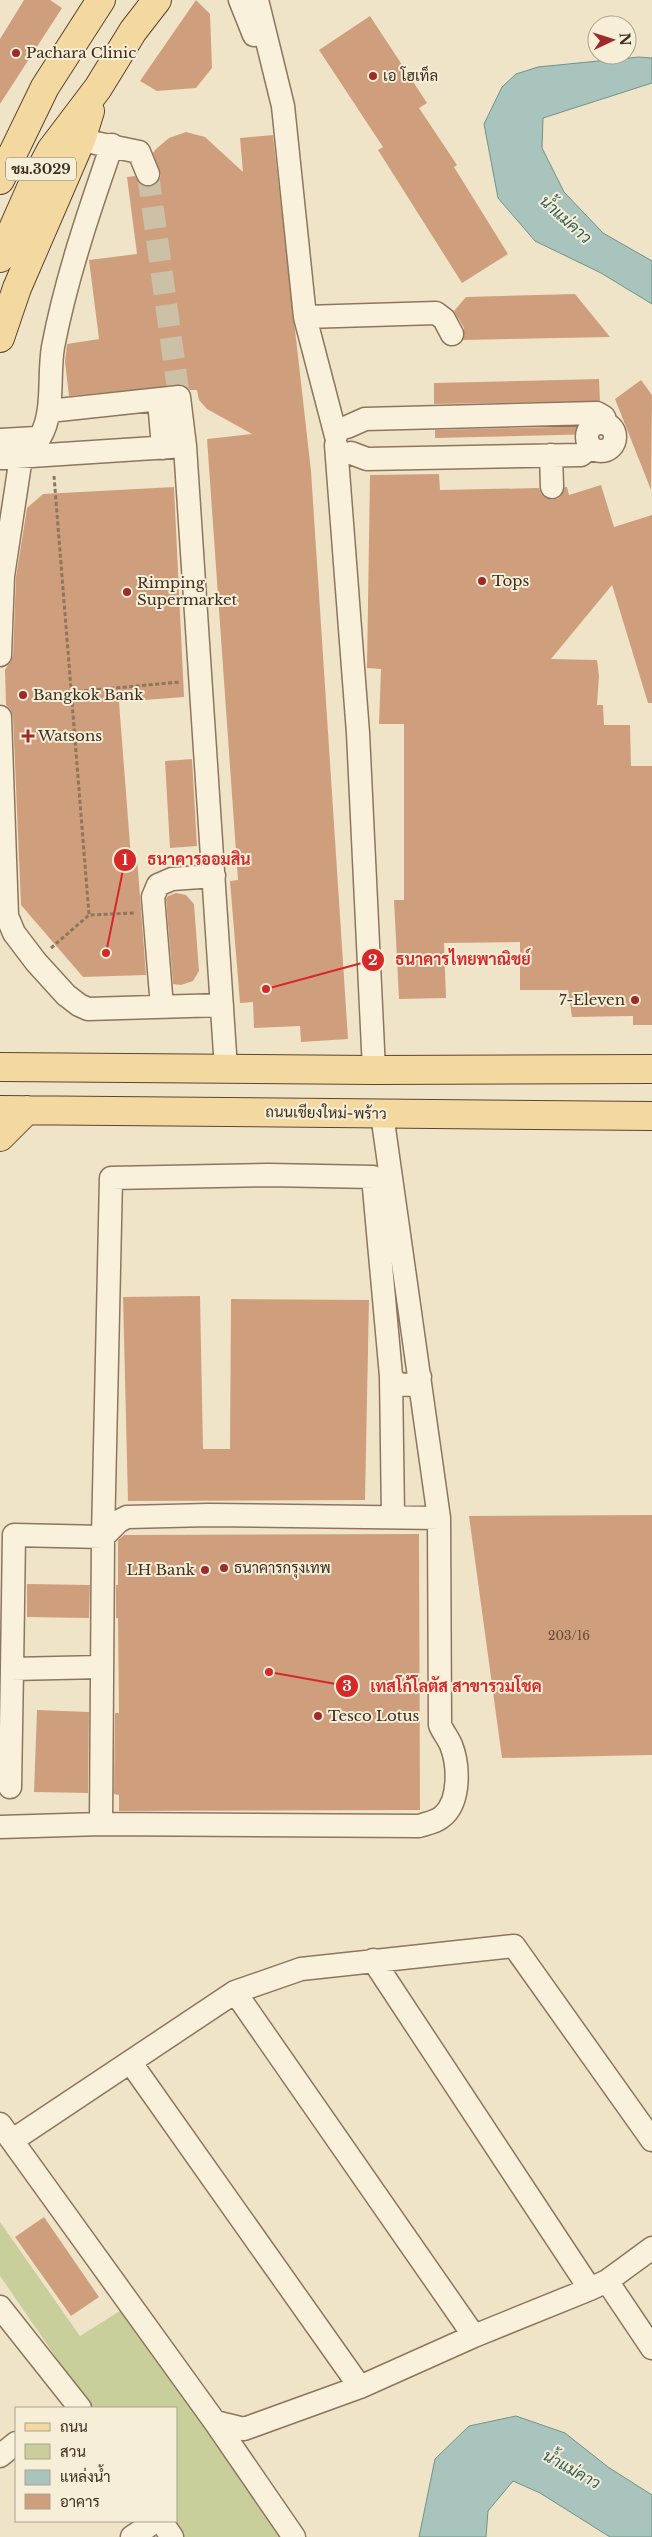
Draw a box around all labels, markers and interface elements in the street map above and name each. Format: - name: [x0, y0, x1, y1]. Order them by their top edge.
- north arrow: [587, 15, 637, 65]
- text: N: [616, 32, 634, 46]
- place label: Pachara Clinic: [26, 43, 136, 62]
- marker: Pachara Clinic: [10, 47, 22, 59]
- place label: เอ โฮเท็ล: [383, 65, 438, 85]
- marker: เอ โฮเท็ล: [367, 70, 379, 82]
- road number: ชม.3029: [6, 157, 76, 180]
- water label: น้ำแม่คาว: [536, 188, 599, 247]
- place label: Tops: [492, 571, 529, 590]
- place label: Rimping Supermarket: [137, 573, 238, 609]
- marker: Tops: [476, 575, 488, 587]
- marker: Rimping Supermarket: [121, 586, 133, 598]
- place label: Bangkok Bank: [33, 685, 144, 704]
- marker: Bangkok Bank: [17, 689, 29, 701]
- place label: Watsons: [37, 726, 102, 745]
- marker: Watsons: [22, 730, 34, 742]
- callout: ธนาคารออมสิน: [112, 844, 261, 875]
- text: ธนาคารออมสิน: [147, 849, 251, 869]
- text: 1: [122, 850, 129, 869]
- callout: ธนาคารไทยพาณิชย์: [360, 944, 540, 975]
- text: ธนาคารไทยพาณิชย์: [395, 948, 532, 969]
- text: 2: [368, 950, 378, 969]
- place label: 7-Eleven: [559, 990, 625, 1009]
- marker: 7-Eleven: [629, 994, 641, 1006]
- street label: ถนนเชียงใหม่-พร้าว: [265, 1102, 387, 1123]
- place label: ธนาคารกรุงเทพ: [234, 1558, 331, 1579]
- place label: LH Bank: [127, 1560, 196, 1579]
- marker: ธนาคารกรุงเทพ: [218, 1562, 230, 1574]
- marker: LH Bank: [199, 1564, 211, 1576]
- house number: 203/16: [548, 1628, 590, 1643]
- callout: เทสโก้โลตัส สาขารวมโชค: [335, 1671, 551, 1702]
- text: เทสโก้โลตัส สาขารวมโชค: [370, 1675, 542, 1696]
- text: 3: [342, 1676, 352, 1695]
- place label: Tesco Lotus: [328, 1706, 419, 1725]
- marker: Tesco Lotus: [312, 1710, 324, 1722]
- legend: [15, 2407, 178, 2522]
- text: ถนน: [60, 2417, 88, 2436]
- text: สวน: [60, 2442, 86, 2461]
- water label: น้ำแม่คาว: [540, 2442, 606, 2493]
- text: แหล่งน้ำ: [60, 2464, 111, 2486]
- text: อาคาร: [60, 2492, 100, 2511]

